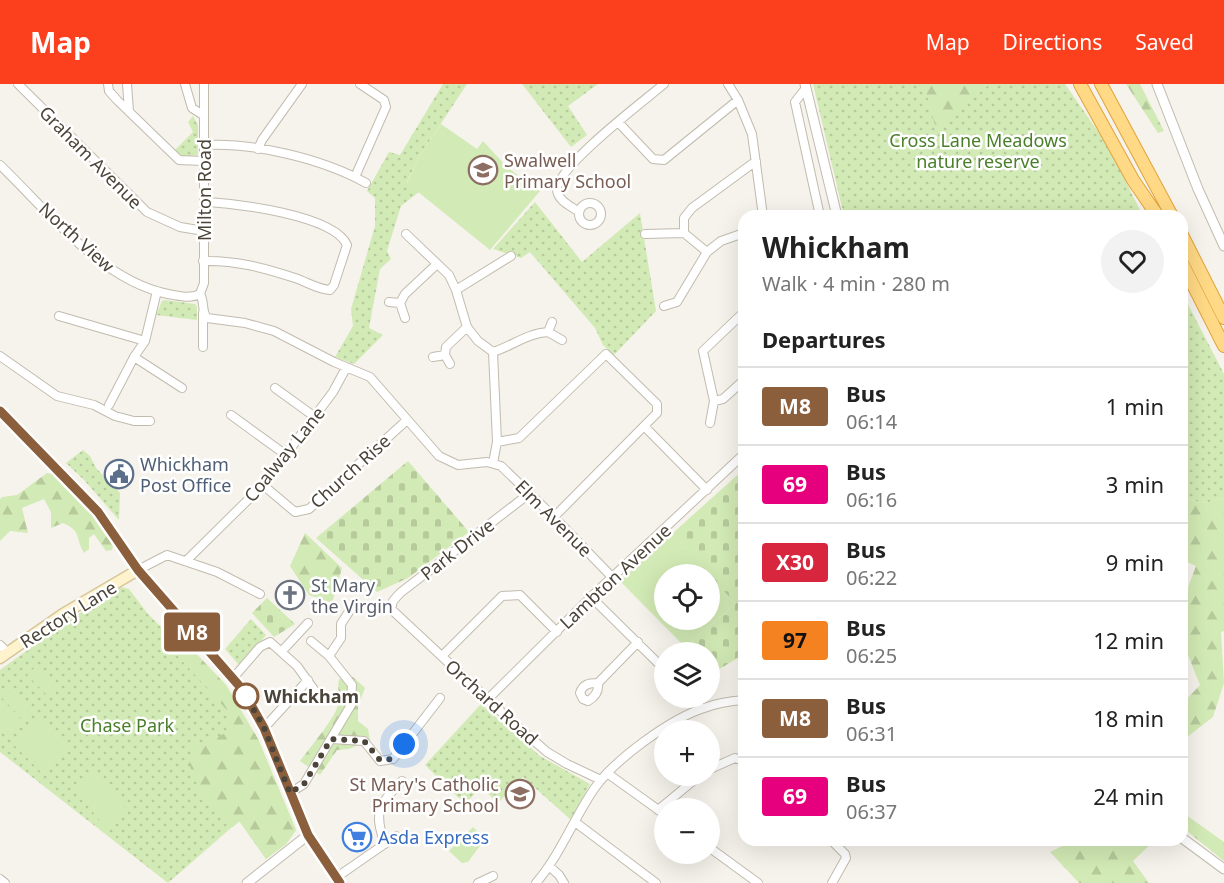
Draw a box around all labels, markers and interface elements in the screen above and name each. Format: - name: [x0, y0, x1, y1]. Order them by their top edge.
- text: Map: [30, 23, 91, 61]
- text: Map: [926, 28, 970, 56]
- text: Directions: [1003, 28, 1102, 56]
- text: Saved: [1135, 28, 1194, 56]
- street label: Graham Avenue: [34, 100, 148, 214]
- park label: Cross Lane Meadows nature reserve: [889, 128, 1067, 173]
- street label: Milton Road: [192, 139, 216, 241]
- place label: Swalwell Primary School: [504, 148, 631, 193]
- school or university icon: Swalwell Primary School: [467, 154, 499, 186]
- street label: North View: [34, 197, 120, 277]
- text: Whickham: [762, 228, 910, 266]
- button: heart: [1101, 230, 1164, 293]
- text: Walk · 4 min · 280 m: [762, 270, 950, 297]
- text: Departures: [762, 324, 886, 354]
- text: Bus: [846, 378, 886, 408]
- text: 1 min: [1106, 391, 1164, 421]
- text: M8: [779, 392, 811, 420]
- street label: Coalway Lane: [238, 401, 330, 507]
- text: 06:14: [846, 408, 897, 435]
- street label: Church Rise: [305, 429, 395, 513]
- place label: Whickham Post Office: [140, 452, 231, 497]
- text: Bus: [846, 456, 886, 486]
- public building icon: Whickham Post Office: [103, 458, 135, 490]
- text: 3 min: [1106, 469, 1164, 499]
- text: 69: [783, 470, 807, 498]
- street label: Elm Avenue: [510, 474, 598, 562]
- text: 06:16: [846, 486, 897, 513]
- street label: Park Drive: [415, 513, 499, 585]
- street label: Lambton Avenue: [554, 518, 676, 634]
- text: Bus: [846, 534, 886, 564]
- text: 9 min: [1106, 547, 1164, 577]
- text: X30: [776, 548, 814, 576]
- map controls: [654, 564, 720, 864]
- button: locate: [654, 564, 720, 630]
- text: 06:22: [846, 564, 897, 591]
- place label: St Mary the Virgin: [311, 573, 393, 618]
- street label: Rectory Lane: [15, 575, 121, 653]
- church icon: St Mary the Virgin: [274, 579, 306, 611]
- line badge: M8: [165, 612, 219, 652]
- text: Bus: [846, 612, 886, 642]
- text: M8: [176, 618, 208, 646]
- text: 12 min: [1093, 625, 1164, 655]
- text: 97: [783, 626, 807, 654]
- button: layers: [654, 642, 720, 708]
- text: 06:25: [846, 642, 897, 669]
- street label: Orchard Road: [440, 654, 544, 750]
- marker: Whickham: [233, 683, 259, 709]
- place label: Whickham: [264, 684, 359, 708]
- text: Bus: [846, 690, 886, 720]
- text: 18 min: [1093, 703, 1164, 733]
- text: M8: [779, 704, 811, 732]
- park label: Chase Park: [80, 713, 174, 737]
- button: +: [654, 720, 720, 786]
- text: 06:31: [846, 720, 897, 747]
- your location: [389, 729, 419, 759]
- text: Bus: [846, 768, 886, 798]
- place label: St Mary's Catholic Primary School: [349, 772, 499, 817]
- school or university icon: St Mary's Catholic Primary School: [504, 778, 536, 810]
- text: 24 min: [1093, 781, 1164, 811]
- text: 69: [783, 782, 807, 810]
- button: −: [654, 798, 720, 864]
- text: 06:37: [846, 798, 897, 825]
- supermarket icon: Asda Express: [341, 821, 373, 853]
- place label: Asda Express: [378, 825, 489, 849]

